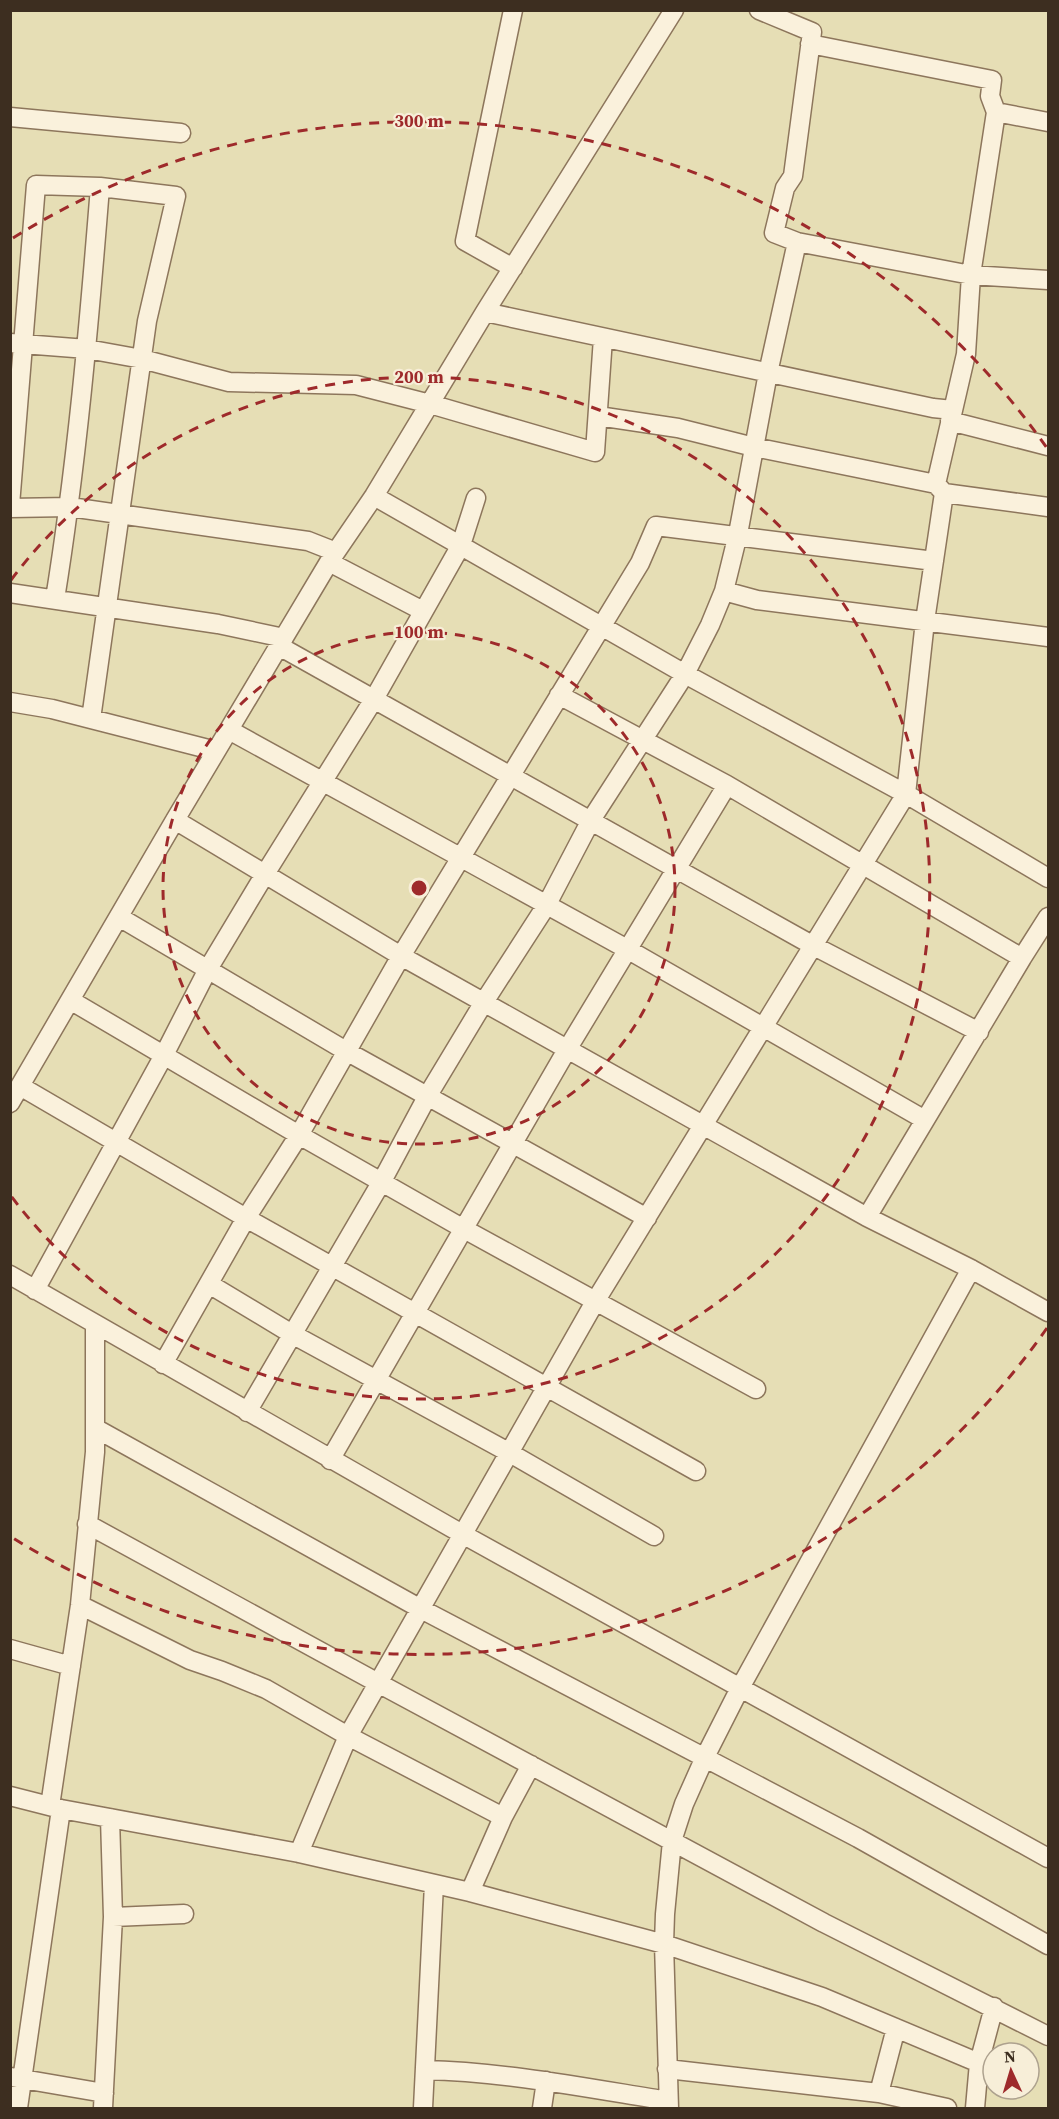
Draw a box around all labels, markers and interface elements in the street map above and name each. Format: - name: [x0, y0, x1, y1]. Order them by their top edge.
- text: 300 m: [394, 108, 444, 133]
- text: 200 m: [394, 364, 444, 389]
- text: 100 m: [394, 619, 444, 644]
- centre of rings: [409, 878, 429, 898]
- north arrow: [981, 2041, 1041, 2101]
- text: N: [1003, 2045, 1017, 2067]

